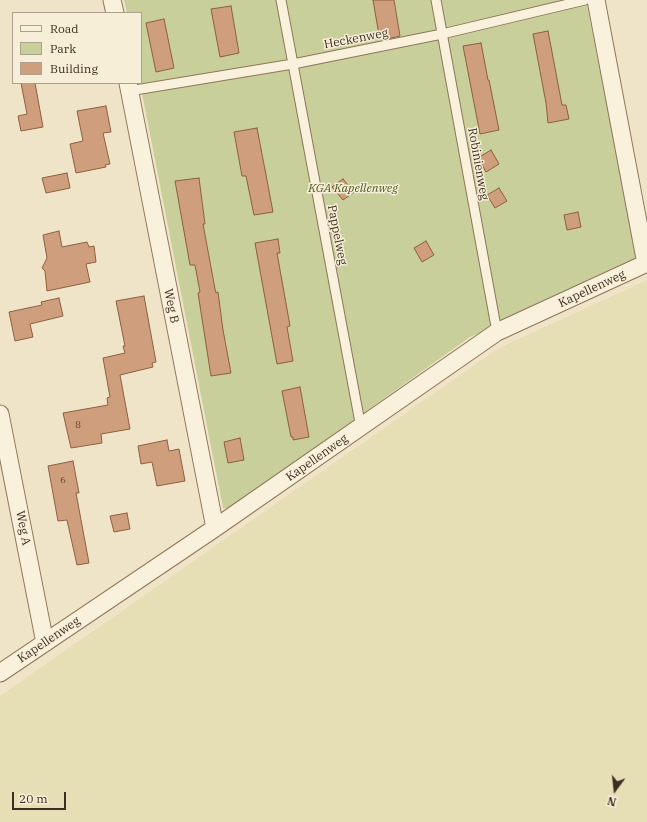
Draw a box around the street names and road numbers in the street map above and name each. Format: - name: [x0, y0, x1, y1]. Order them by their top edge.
- street label: Heckenweg: [323, 26, 389, 52]
- street label: Robinienweg: [465, 127, 491, 201]
- street label: Pappelweg: [324, 204, 350, 266]
- street label: Kapellenweg: [556, 267, 628, 311]
- street label: Weg B: [161, 288, 181, 324]
- street label: Kapellenweg: [283, 431, 351, 485]
- street label: Weg A: [13, 509, 33, 547]
- street label: Kapellenweg: [15, 614, 83, 666]

